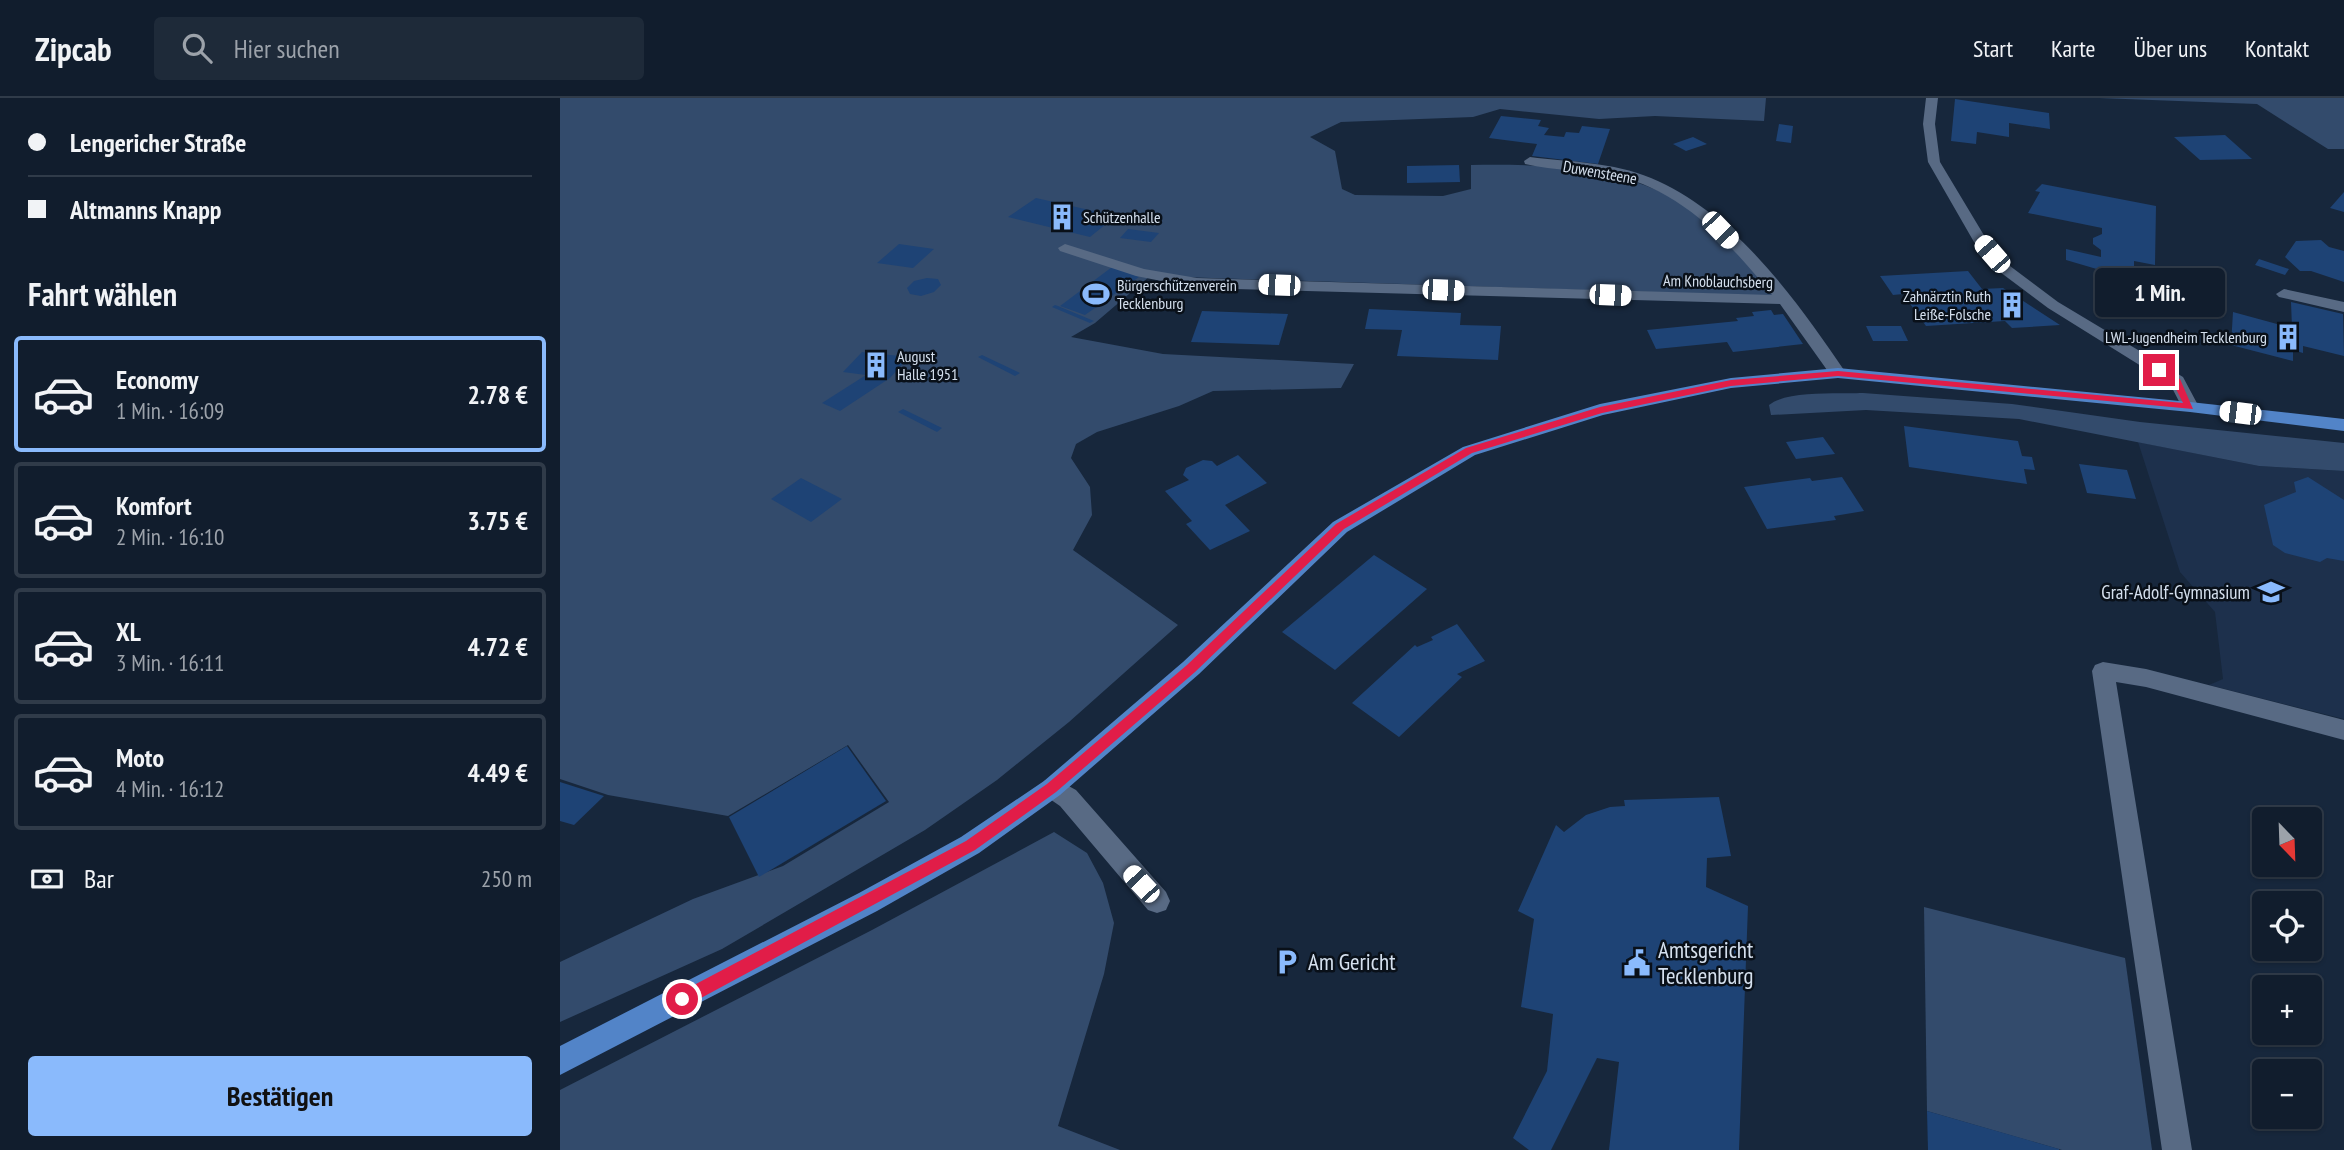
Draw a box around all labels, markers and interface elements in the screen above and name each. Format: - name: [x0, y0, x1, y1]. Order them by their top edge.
- search box: [154, 17, 644, 80]
- text: Zipcab: [35, 27, 112, 70]
- icon: search: [178, 29, 216, 67]
- text: Hier suchen: [234, 32, 340, 65]
- text: Start: [1973, 33, 2013, 64]
- text: Karte: [2051, 33, 2096, 64]
- text: Über uns: [2134, 33, 2207, 64]
- text: Kontakt: [2245, 33, 2309, 64]
- text: Lengericher Straße: [70, 126, 247, 159]
- street label: Duwensteene: [1561, 156, 1639, 188]
- text: Altmanns Knapp: [70, 193, 221, 226]
- building icon: Schützenhalle: [1047, 202, 1077, 232]
- place label: Schützenhalle: [1083, 207, 1161, 227]
- car: [1698, 208, 1743, 252]
- car: [1971, 231, 2014, 277]
- callout: 1 Min.: [2094, 268, 2224, 317]
- street label: Am Knoblauchsberg: [1663, 270, 1773, 292]
- text: Fahrt wählen: [28, 273, 177, 315]
- car: [1258, 274, 1301, 296]
- place label: Bürgerschützenverein Tecklenburg: [1117, 275, 1237, 313]
- text: 1 Min.: [2134, 278, 2186, 307]
- sports icon: Bürgerschützenverein Tecklenburg: [1081, 279, 1111, 309]
- car: [1422, 279, 1465, 301]
- car: [1589, 284, 1632, 306]
- place label: Zahnärztin Ruth Leiße-Folsche: [1903, 286, 1991, 324]
- building icon: Zahnärztin Ruth Leiße-Folsche: [1997, 290, 2027, 320]
- building icon: LWL-Jugendheim Tecklenburg: [2273, 322, 2303, 352]
- place label: LWL-Jugendheim Tecklenburg: [2105, 327, 2267, 347]
- place label: August Halle 1951: [897, 346, 958, 384]
- building icon: August Halle 1951: [861, 350, 891, 380]
- route end: [2143, 354, 2175, 386]
- icon: car: [32, 363, 95, 426]
- text: Economy: [116, 363, 198, 396]
- text: 2.78 €: [467, 378, 528, 411]
- text: 1 Min. · 16:09: [116, 396, 224, 425]
- car: [2218, 400, 2263, 426]
- icon: car: [32, 489, 95, 552]
- text: Komfort: [116, 489, 192, 522]
- text: 3.75 €: [467, 504, 528, 537]
- text: 2 Min. · 16:10: [116, 522, 224, 551]
- school or university icon: Graf-Adolf-Gymnasium: [2256, 577, 2286, 607]
- place label: Graf-Adolf-Gymnasium: [2101, 580, 2250, 604]
- icon: car: [32, 615, 95, 678]
- text: XL: [116, 615, 141, 648]
- text: 4.72 €: [467, 630, 528, 663]
- text: 3 Min. · 16:11: [116, 648, 224, 677]
- icon: car: [32, 741, 95, 804]
- text: Moto: [116, 741, 164, 774]
- text: 4.49 €: [467, 756, 528, 789]
- text: 4 Min. · 16:12: [116, 774, 224, 803]
- north arrow: [2252, 807, 2322, 877]
- map controls: [2252, 807, 2322, 1129]
- icon: cash: [28, 860, 66, 898]
- car: [1119, 861, 1164, 907]
- text: Bar: [84, 862, 114, 895]
- text: 250 m: [481, 864, 532, 893]
- button: locate: [2252, 891, 2322, 961]
- place label: Amtsgericht Tecklenburg: [1658, 935, 1754, 990]
- parking icon: Am Gericht: [1272, 947, 1302, 977]
- place label: Am Gericht: [1308, 947, 1396, 976]
- public building icon: Amtsgericht Tecklenburg: [1622, 948, 1652, 978]
- button: +: [2252, 975, 2322, 1045]
- route start: [666, 983, 698, 1015]
- button: Bestätigen: [28, 1056, 532, 1136]
- button: −: [2252, 1059, 2322, 1129]

